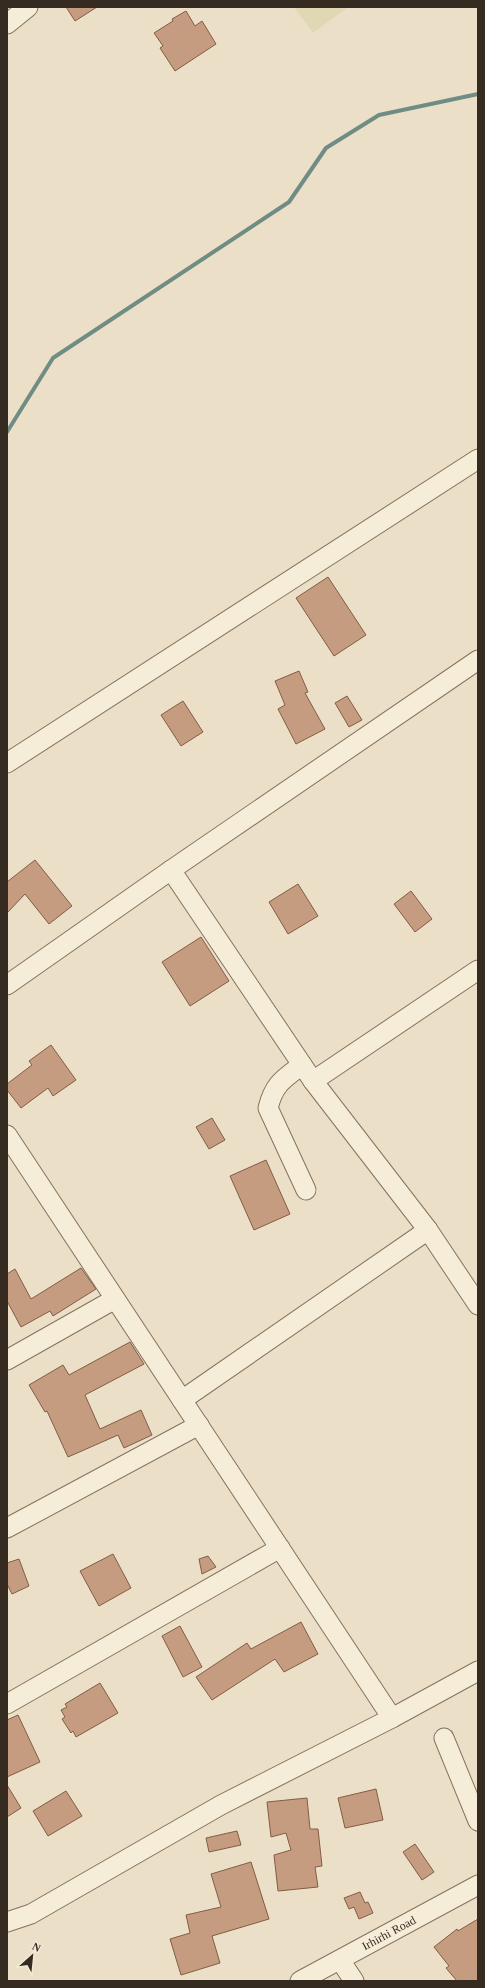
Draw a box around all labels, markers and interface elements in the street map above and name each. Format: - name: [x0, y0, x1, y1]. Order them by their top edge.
- street label: Irhirhi Road: [360, 1913, 418, 1953]
- north arrow: [12, 1936, 52, 1976]
- text: N: [30, 1940, 43, 1954]

